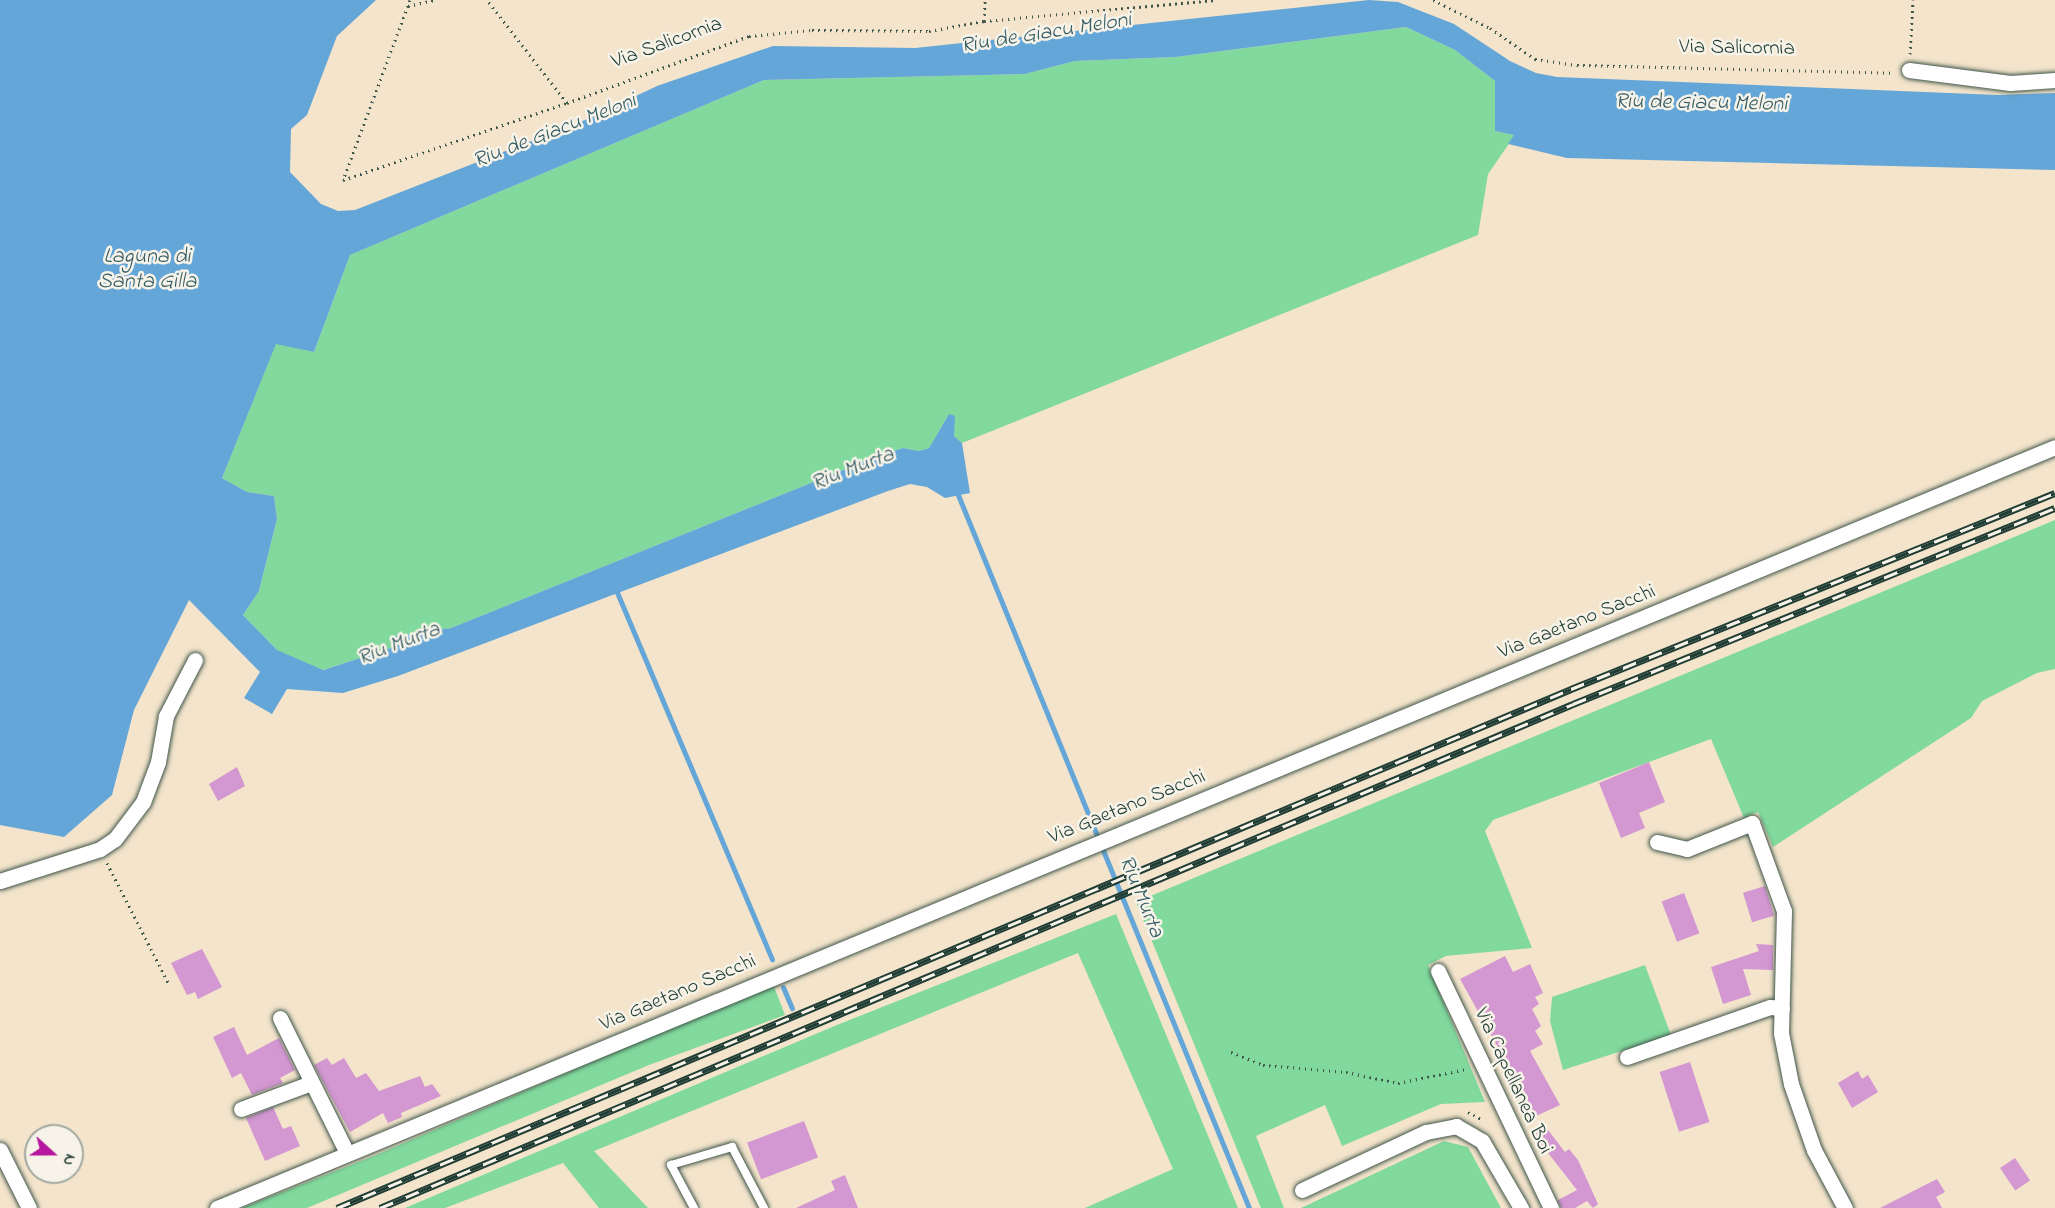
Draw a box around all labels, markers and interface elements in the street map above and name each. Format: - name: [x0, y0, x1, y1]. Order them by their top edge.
- water label: Riu de Giacu Meloni: [959, 7, 1133, 61]
- street label: Via Salicornia: [608, 11, 726, 75]
- street label: Via Salicornia: [1679, 34, 1795, 62]
- water label: Riu de Giacu Meloni: [470, 89, 640, 175]
- water label: Riu de Giacu Meloni: [1615, 89, 1787, 119]
- water label: Laguna di Santa Gilla: [98, 244, 196, 296]
- water label: Riu Murta: [808, 442, 898, 498]
- street label: Via Gaetano Sacchi: [1495, 579, 1659, 665]
- water label: Riu Murta: [354, 617, 444, 673]
- street label: Via Gaetano Sacchi: [1045, 764, 1209, 850]
- water label: Riu Murta: [1112, 852, 1168, 942]
- street label: Via Gaetano Sacchi: [596, 949, 760, 1037]
- street label: Via Capellanea Boi: [1468, 1004, 1558, 1158]
- north arrow: [24, 1124, 84, 1184]
- text: N: [56, 1150, 82, 1169]

